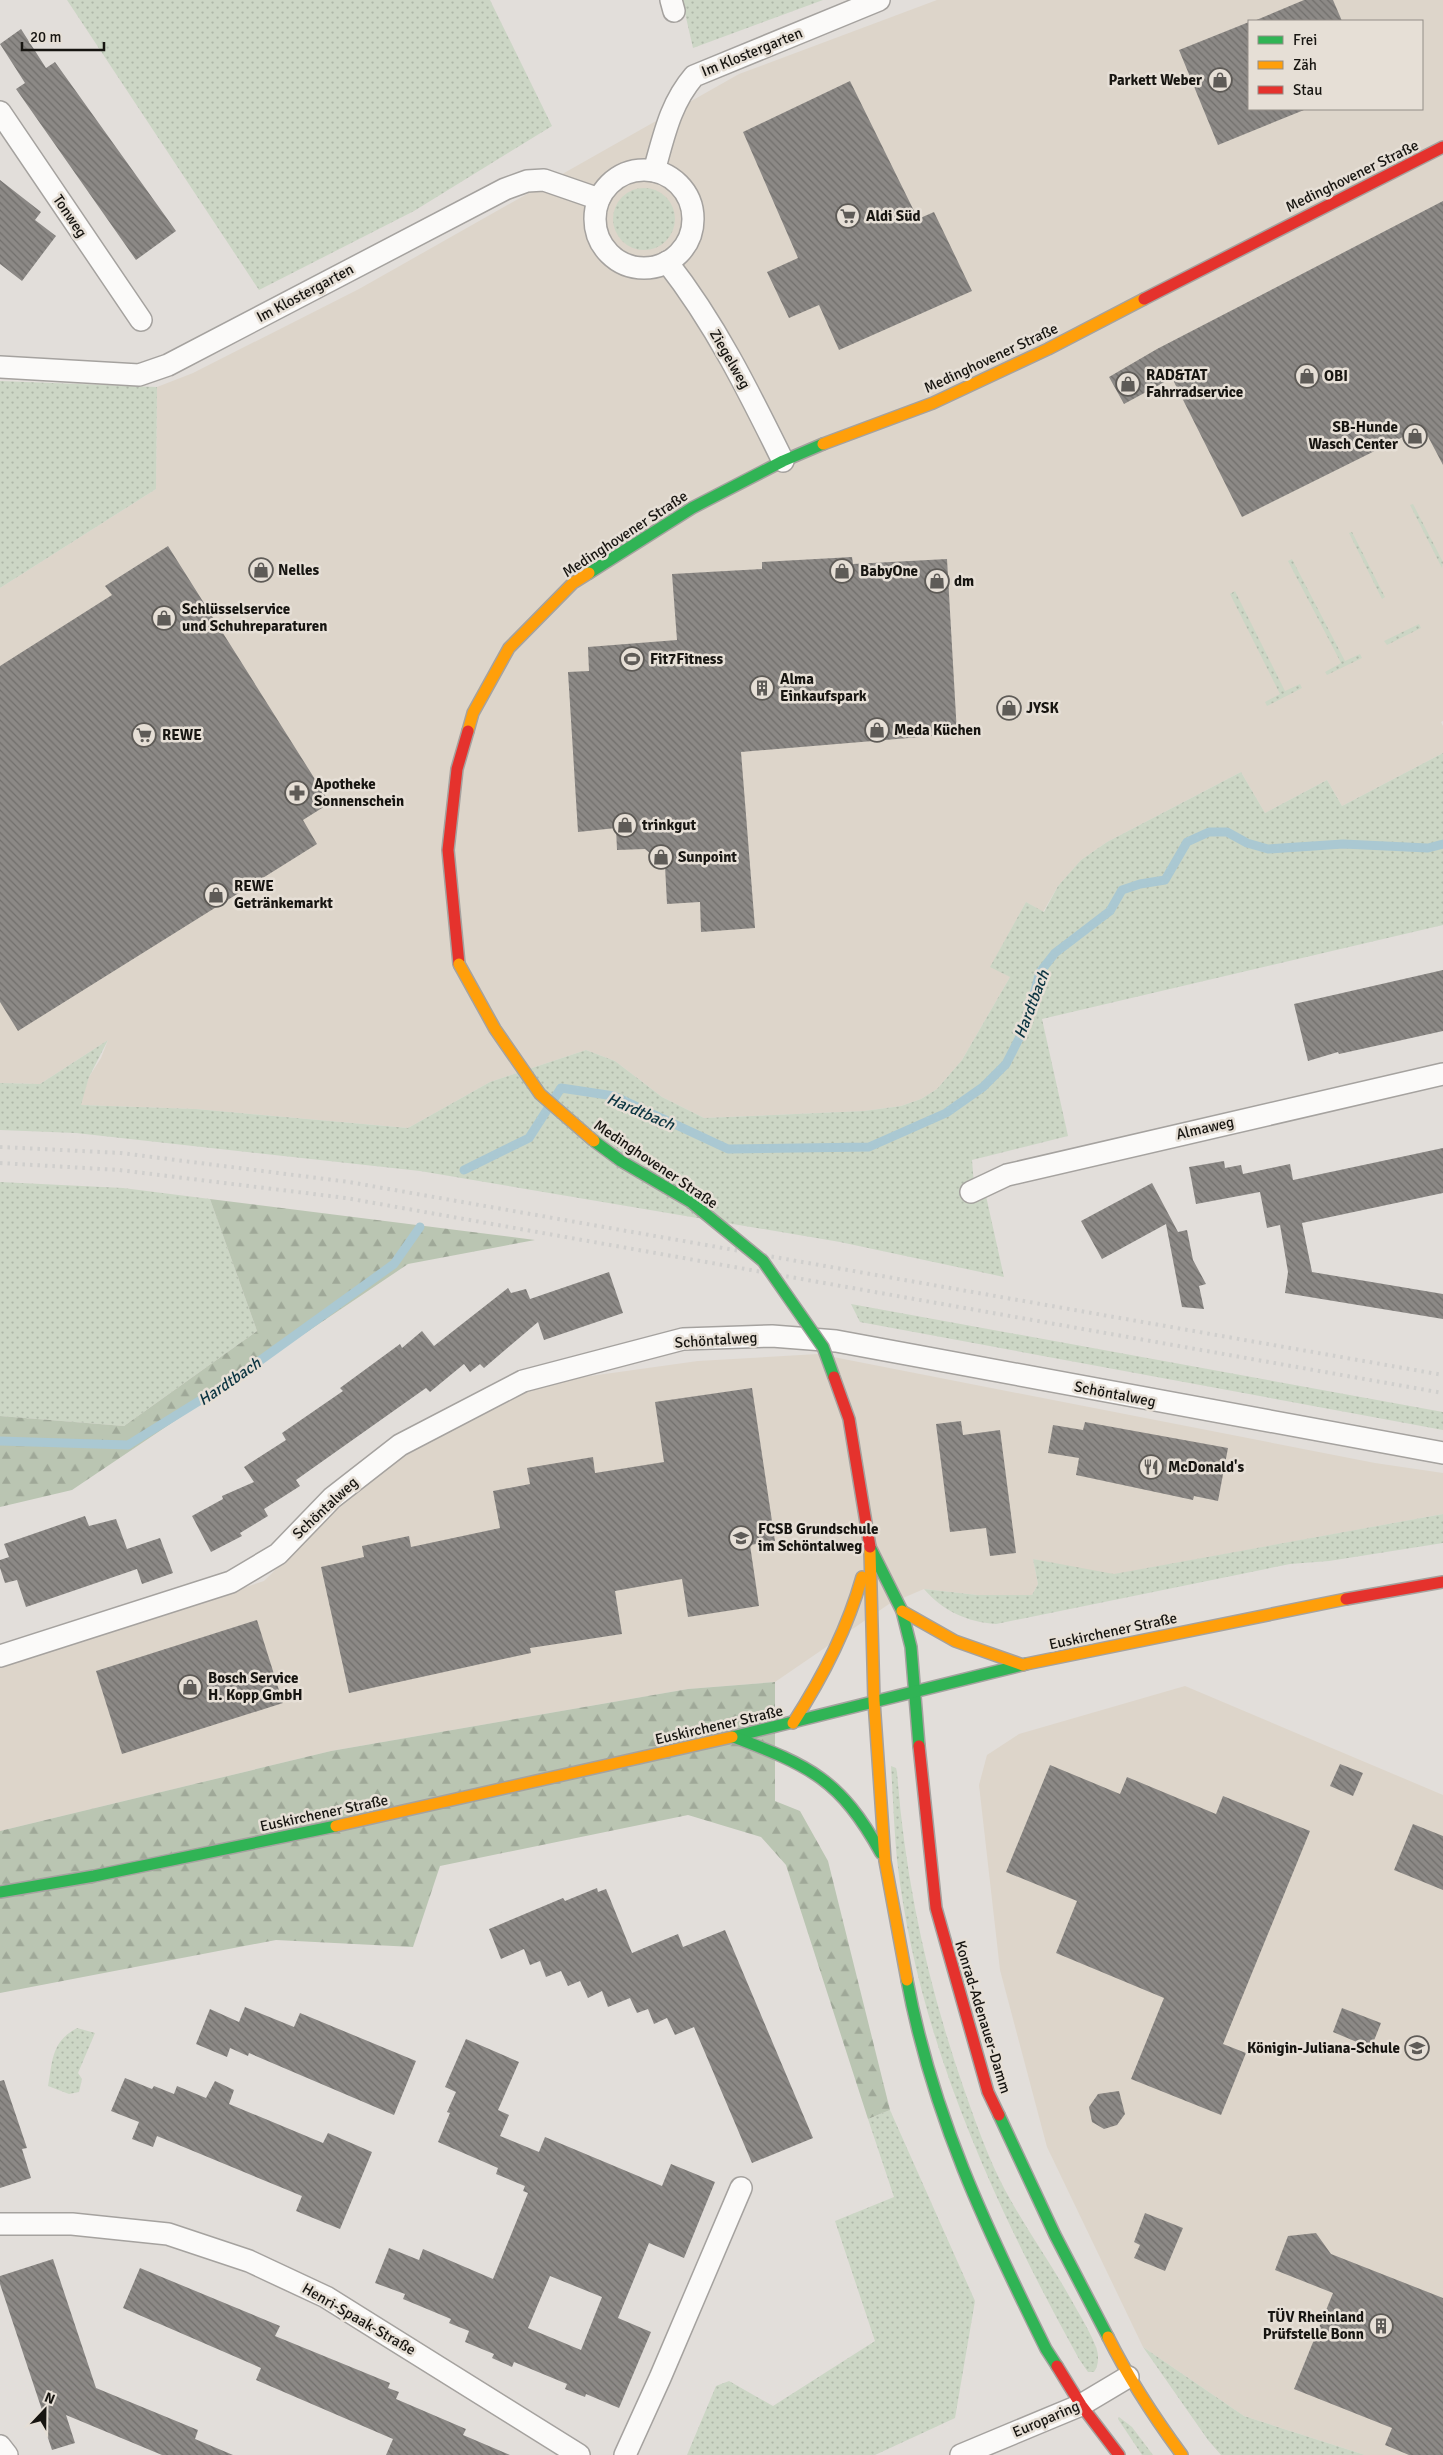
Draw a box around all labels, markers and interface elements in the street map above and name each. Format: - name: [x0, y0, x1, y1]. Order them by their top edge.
- scale bar: [22, 20, 105, 52]
- legend: [1248, 20, 1423, 110]
- street label: Im Klostergarten: [699, 24, 805, 80]
- text: 20 m: [30, 28, 61, 46]
- text: Frei: [1293, 31, 1317, 49]
- text: Zäh: [1293, 56, 1317, 74]
- shop icon: Parkett Weber: [1207, 67, 1233, 93]
- place label: Parkett Weber: [1108, 71, 1202, 89]
- text: Stau: [1293, 81, 1322, 99]
- street label: Medinghovener Straße: [1283, 136, 1421, 216]
- street label: Tonweg: [49, 191, 91, 241]
- supermarket icon: Aldi Süd: [835, 203, 861, 229]
- place label: Aldi Süd: [866, 207, 921, 225]
- street label: Im Klostergarten: [253, 260, 357, 326]
- street label: Medinghovener Straße: [921, 319, 1061, 397]
- street label: Ziegelweg: [706, 326, 754, 392]
- shop icon: OBI: [1294, 363, 1320, 389]
- place label: RAD&TAT Fahrradservice: [1146, 366, 1243, 401]
- place label: OBI: [1324, 367, 1348, 385]
- shop icon: RAD&TAT Fahrradservice: [1115, 371, 1141, 397]
- place label: SB-Hunde Wasch Center: [1308, 418, 1398, 453]
- shop icon: SB-Hunde Wasch Center: [1402, 423, 1428, 449]
- street label: Medinghovener Straße: [559, 487, 691, 581]
- shop icon: Nelles: [248, 557, 274, 583]
- shop icon: BabyOne: [829, 558, 855, 584]
- place label: Nelles: [278, 561, 319, 579]
- place label: BabyOne: [860, 562, 918, 580]
- shop icon: dm: [924, 568, 950, 594]
- place label: dm: [954, 572, 974, 590]
- place label: Schlüsselservice und Schuhreparaturen: [182, 600, 327, 635]
- shop icon: Schlüsselservice und Schuhreparaturen: [151, 605, 177, 631]
- sports icon: Fit7Fitness: [619, 646, 645, 672]
- place label: Fit7Fitness: [650, 650, 723, 668]
- place label: Alma Einkaufspark: [780, 670, 867, 705]
- building icon: Alma Einkaufspark: [749, 675, 775, 701]
- shop icon: JYSK: [996, 695, 1022, 721]
- place label: JYSK: [1026, 699, 1059, 717]
- shop icon: Meda Küchen: [864, 717, 890, 743]
- place label: Meda Küchen: [894, 721, 981, 739]
- supermarket icon: REWE: [131, 722, 157, 748]
- place label: REWE: [162, 726, 202, 744]
- place label: Apotheke Sonnenschein: [314, 775, 404, 810]
- pharmacy icon: Apotheke Sonnenschein: [284, 780, 310, 806]
- shop icon: trinkgut: [612, 812, 638, 838]
- place label: trinkgut: [641, 816, 697, 834]
- shop icon: Sunpoint: [648, 844, 674, 870]
- place label: Sunpoint: [678, 848, 737, 866]
- place label: REWE Getränkemarkt: [234, 877, 333, 912]
- shop icon: REWE Getränkemarkt: [203, 882, 229, 908]
- water label: Hardtbach: [1010, 966, 1055, 1041]
- water label: Hardtbach: [604, 1089, 679, 1136]
- street label: Almaweg: [1174, 1113, 1236, 1143]
- street label: Medinghovener Straße: [591, 1116, 721, 1212]
- street label: Schöntalweg: [674, 1328, 758, 1352]
- water label: Hardtbach: [194, 1353, 266, 1410]
- street label: Schöntalweg: [1073, 1377, 1157, 1411]
- restaurant icon: McDonald's: [1138, 1454, 1164, 1480]
- place label: McDonald's: [1168, 1458, 1245, 1476]
- street label: Schöntalweg: [289, 1473, 361, 1543]
- place label: FCSB Grundschule im Schöntalweg: [758, 1520, 878, 1555]
- school or university icon: FCSB Grundschule im Schöntalweg: [728, 1525, 754, 1551]
- street label: Euskirchener Straße: [1047, 1609, 1179, 1653]
- place label: Bosch Service H. Kopp GmbH: [208, 1669, 303, 1704]
- shop icon: Bosch Service H. Kopp GmbH: [177, 1674, 203, 1700]
- street label: Euskirchener Straße: [653, 1702, 785, 1748]
- street label: Euskirchener Straße: [258, 1791, 390, 1835]
- street label: Konrad-Adenauer-Damm: [951, 1938, 1015, 2096]
- school or university icon: Königin-Juliana-Schule: [1404, 2035, 1430, 2061]
- place label: Königin-Juliana-Schule: [1247, 2039, 1400, 2057]
- street label: Henri-Spaak-Straße: [299, 2279, 419, 2359]
- place label: TÜV Rheinland Prüfstelle Bonn: [1263, 2308, 1364, 2343]
- building icon: TÜV Rheinland Prüfstelle Bonn: [1368, 2313, 1394, 2339]
- north arrow: [20, 2385, 70, 2435]
- text: N: [42, 2389, 57, 2408]
- street label: Europaring: [1010, 2397, 1082, 2441]

